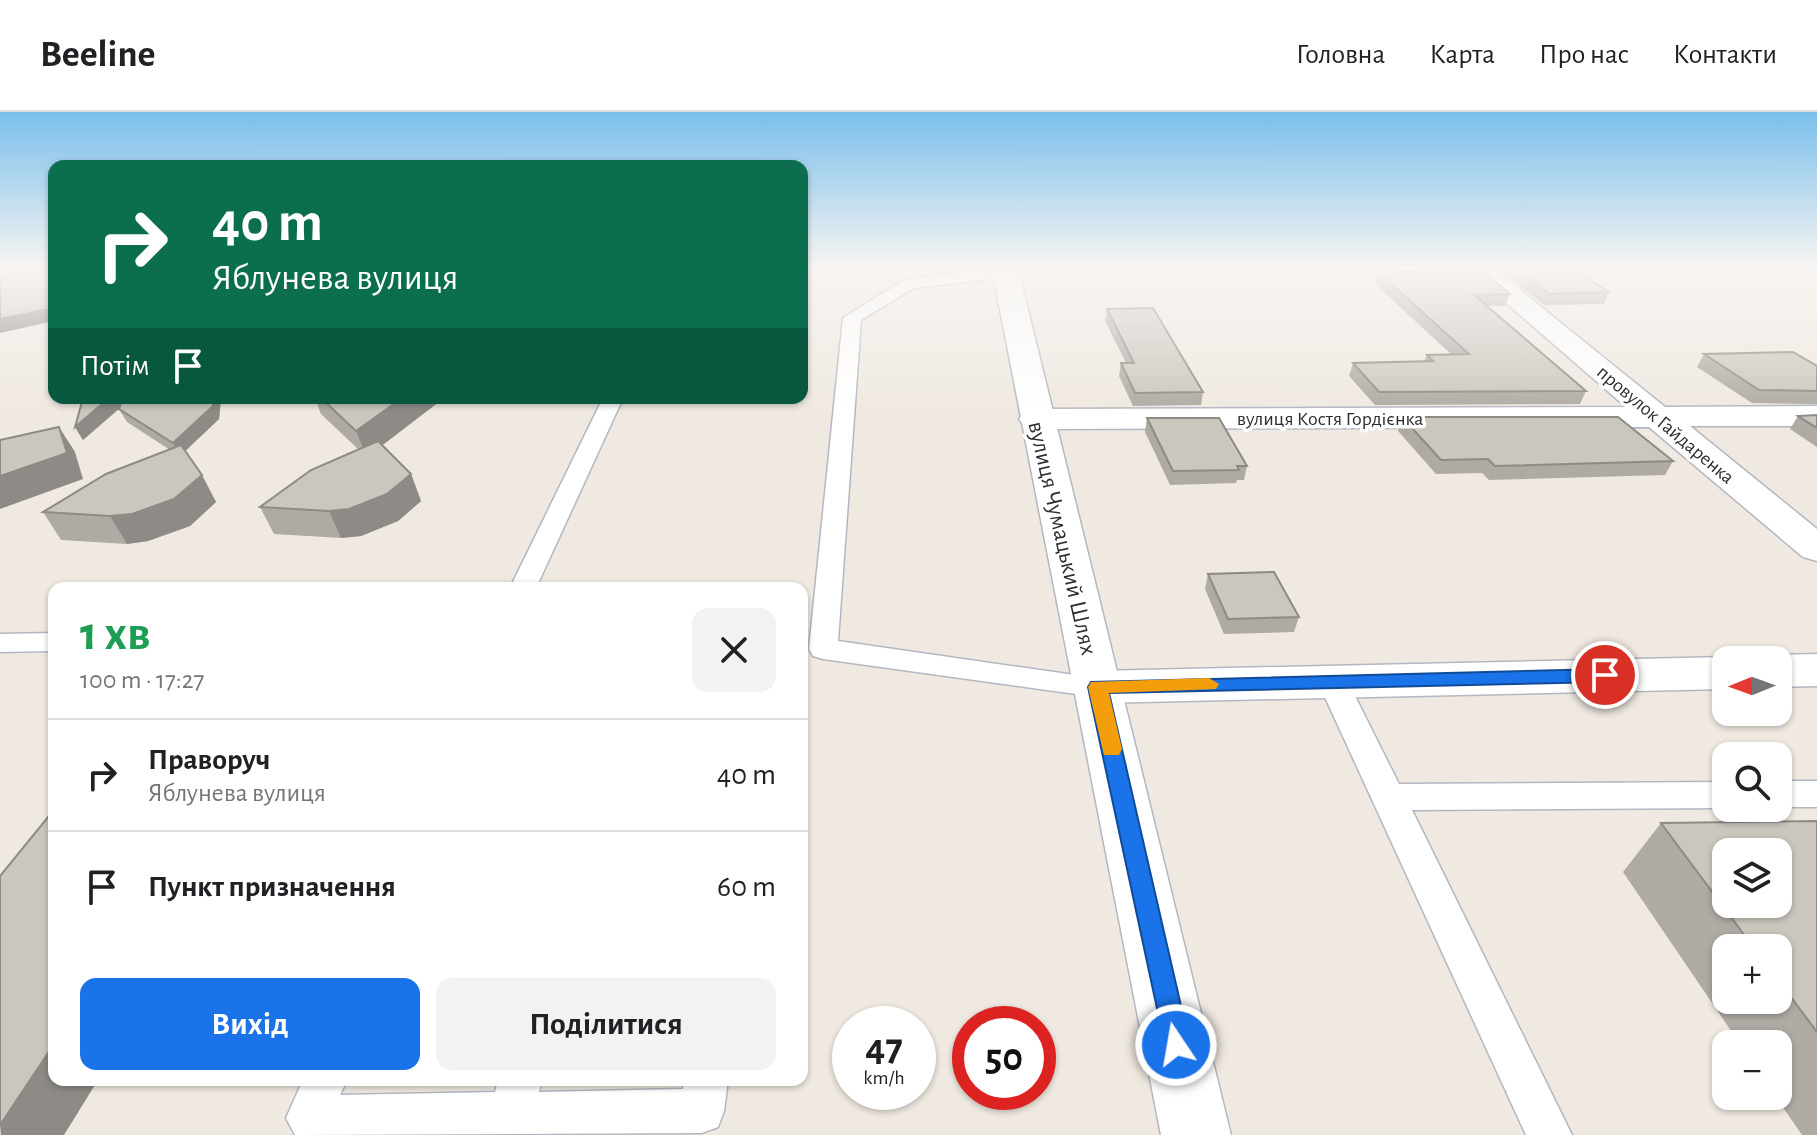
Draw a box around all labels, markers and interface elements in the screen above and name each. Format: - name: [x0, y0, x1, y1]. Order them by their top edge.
- text: Beeline: [40, 36, 155, 74]
- text: Головна: [1296, 41, 1385, 69]
- text: Карта: [1429, 41, 1495, 69]
- text: Про нас: [1539, 41, 1629, 69]
- text: Контакти: [1673, 41, 1777, 69]
- icon: right: [80, 192, 184, 296]
- text: 40 m: [212, 195, 323, 251]
- text: Яблунева вулиця: [212, 260, 458, 296]
- icon: arrive: [166, 344, 210, 388]
- text: Потім: [80, 351, 150, 381]
- street label: провулок Гайдаренка: [1593, 362, 1738, 488]
- street label: вулиця Костя Гордієнка: [1237, 409, 1423, 429]
- street label: вулиця Чумацький Шлях: [1023, 419, 1101, 658]
- button: close: [692, 608, 776, 692]
- text: 1 хв: [80, 611, 150, 659]
- pin: [1571, 641, 1639, 709]
- north arrow: [1712, 646, 1792, 726]
- map controls: [1712, 646, 1792, 1110]
- icon: arrive: [1583, 653, 1627, 697]
- text: 100 m · 17:27: [80, 667, 204, 693]
- button: search: [1712, 742, 1792, 822]
- text: Праворуч: [148, 745, 270, 775]
- icon: right: [80, 753, 124, 797]
- text: 40 m: [717, 760, 776, 790]
- text: Яблунева вулиця: [148, 780, 326, 806]
- button: layers: [1712, 838, 1792, 918]
- icon: arrive: [80, 865, 124, 909]
- text: Пункт призначення: [148, 872, 396, 902]
- text: 60 m: [717, 872, 776, 902]
- button: +: [1712, 934, 1792, 1014]
- button: Вихід: [80, 978, 420, 1070]
- button: Поділитися: [436, 978, 776, 1070]
- position arrow: [1134, 1003, 1218, 1087]
- speed limit sign: 50: [952, 1006, 1056, 1110]
- text: 47: [865, 1028, 903, 1068]
- button: −: [1712, 1030, 1792, 1110]
- text: km/h: [863, 1068, 905, 1088]

